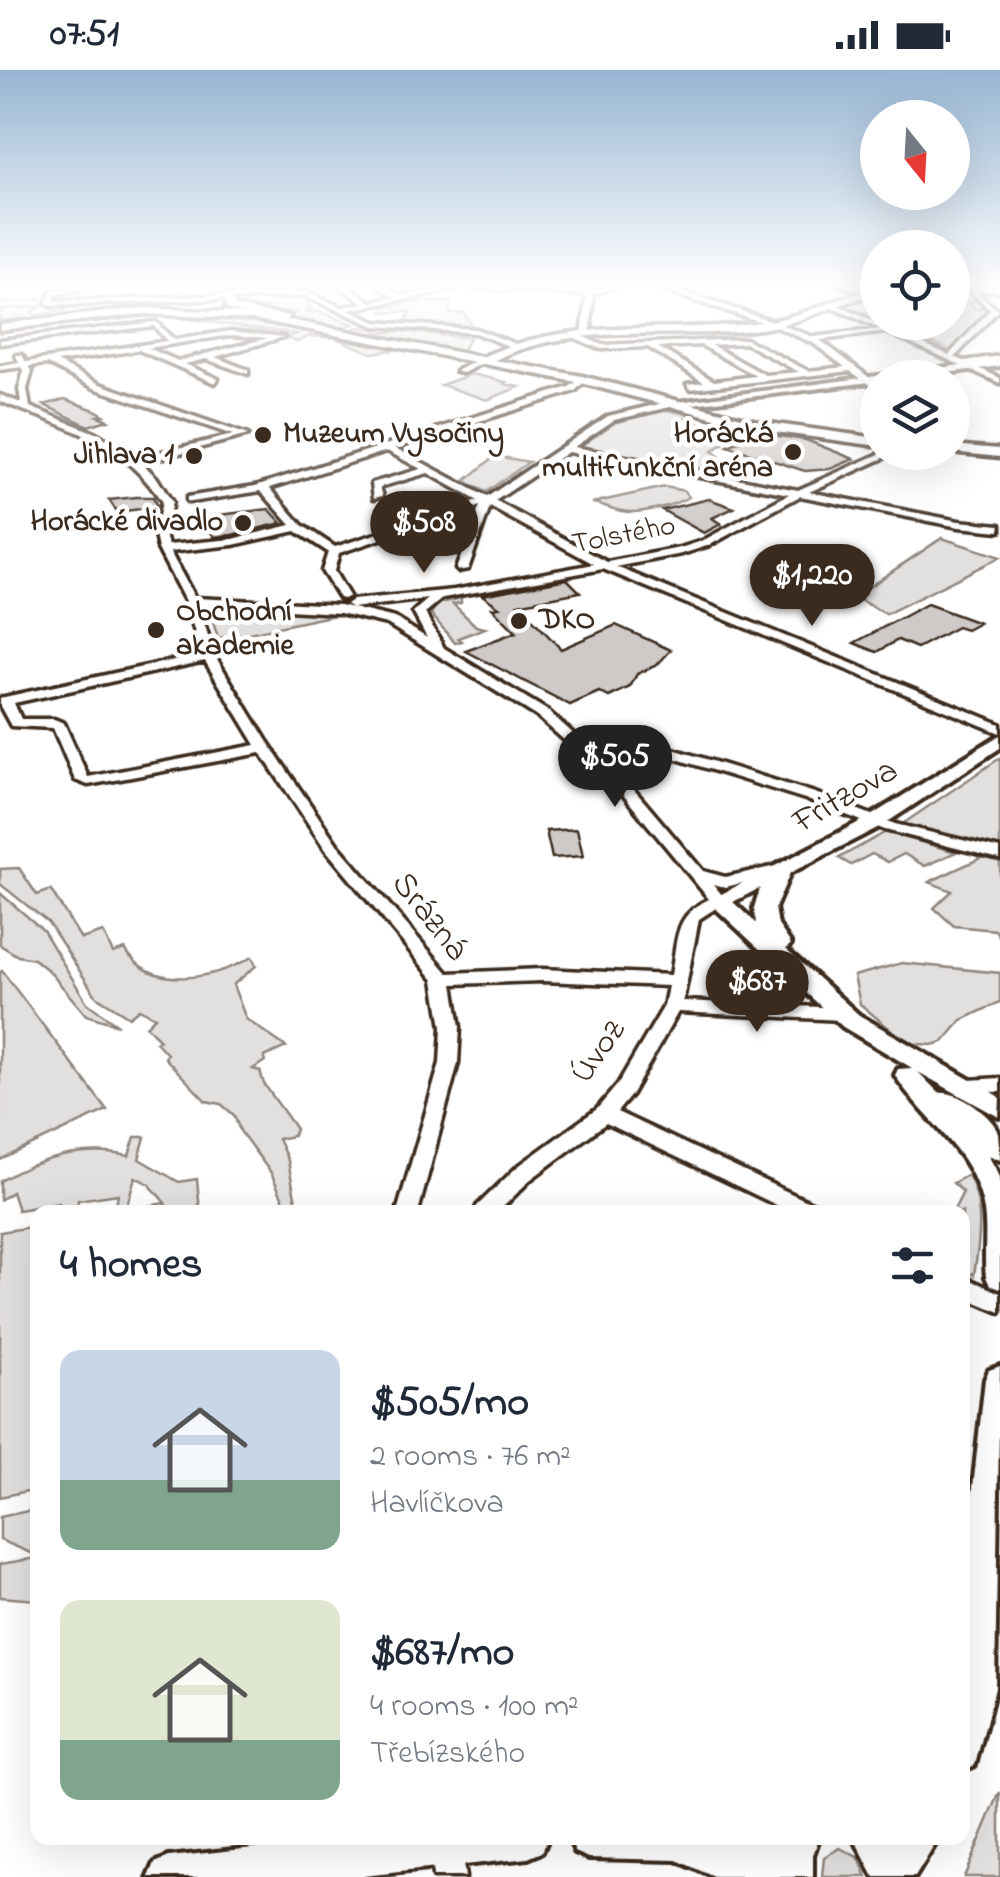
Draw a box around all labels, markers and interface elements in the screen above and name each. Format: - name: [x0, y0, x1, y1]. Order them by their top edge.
- text: 07:51: [50, 7, 119, 63]
- north arrow: [860, 100, 970, 210]
- map controls: [860, 100, 970, 470]
- button: locate: [860, 230, 970, 340]
- button: layers: [860, 360, 970, 470]
- place label: Muzeum Vysočiny: [283, 413, 504, 457]
- place label: Horácká multifunkční aréna: [542, 413, 774, 491]
- marker: Muzeum Vysočiny: [252, 424, 274, 446]
- place label: Jihlava 1: [74, 434, 174, 478]
- marker: Horácká multifunkční aréna: [782, 441, 804, 463]
- marker: Jihlava 1: [183, 445, 205, 467]
- pin: $508: [365, 491, 483, 576]
- text: $508: [392, 500, 456, 547]
- place label: Horácké divadlo: [31, 501, 223, 545]
- street label: Tolstého: [569, 504, 679, 568]
- marker: Horácké divadlo: [232, 512, 254, 534]
- pin: $1,220: [731, 544, 893, 629]
- text: $1,220: [772, 553, 852, 600]
- place label: Obchodní akademie: [176, 591, 296, 669]
- place label: DKO: [537, 599, 595, 643]
- marker: DKO: [508, 610, 530, 632]
- marker: Obchodní akademie: [145, 619, 167, 641]
- pin: $505: [556, 725, 674, 810]
- text: $505: [580, 734, 650, 781]
- street label: Fritzova: [783, 746, 908, 848]
- street label: Srázná: [378, 862, 480, 973]
- pin: $687: [698, 950, 816, 1035]
- text: $687: [728, 959, 786, 1006]
- street label: Úvoz: [558, 1009, 640, 1095]
- text: 4 homes: [60, 1235, 202, 1296]
- icon: filters: [885, 1238, 940, 1293]
- text: $505/mo: [370, 1373, 529, 1434]
- icon: home: [140, 1390, 260, 1510]
- text: 2 rooms · 76 m²: [370, 1434, 571, 1481]
- text: Havlíčkova: [370, 1481, 504, 1528]
- text: $687/mo: [370, 1623, 514, 1684]
- icon: home: [140, 1640, 260, 1760]
- text: 4 rooms · 100 m²: [370, 1684, 578, 1731]
- text: Třebízského: [370, 1731, 525, 1778]

